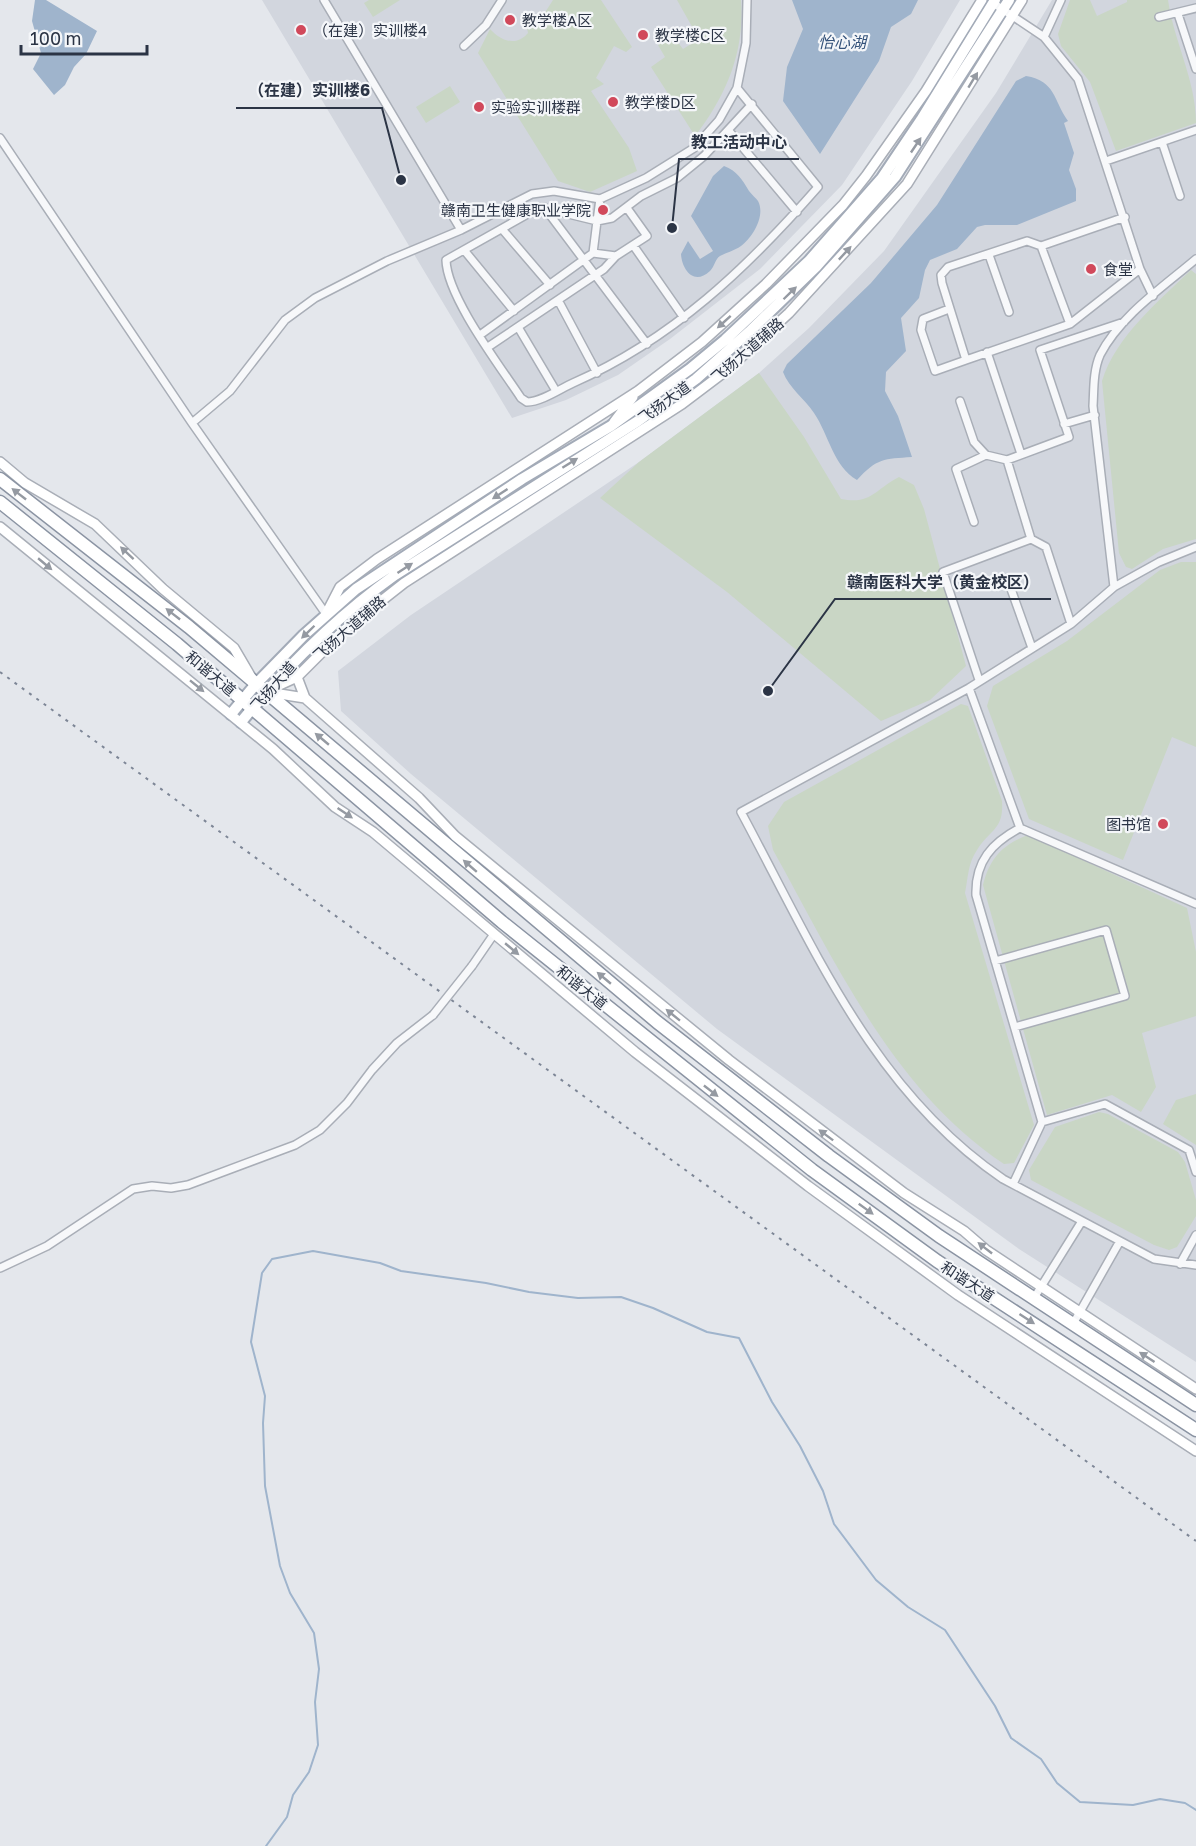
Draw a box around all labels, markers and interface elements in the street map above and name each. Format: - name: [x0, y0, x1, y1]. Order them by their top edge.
- place label: 教学楼A区: [522, 11, 592, 29]
- marker: 教学楼A区: [503, 13, 517, 27]
- scale bar: [21, 18, 147, 56]
- place label: （在建）实训楼4: [313, 21, 427, 39]
- marker: （在建）实训楼4: [294, 23, 308, 37]
- place label: 教学楼C区: [655, 26, 725, 44]
- text: 100 m: [30, 27, 81, 49]
- marker: 教学楼C区: [636, 28, 650, 42]
- water label: 怡心湖: [818, 32, 869, 52]
- one-way arrow: [968, 71, 978, 88]
- callout: （在建）实训楼6: [236, 74, 382, 108]
- text: （在建）实训楼6: [248, 80, 370, 100]
- place label: 教学楼D区: [625, 93, 696, 111]
- marker: 教学楼D区: [606, 95, 620, 109]
- place label: 实验实训楼群: [491, 98, 581, 116]
- marker: 实验实训楼群: [472, 100, 486, 114]
- callout: 教工活动中心: [679, 125, 799, 159]
- text: 教工活动中心: [691, 132, 787, 152]
- one-way arrow: [910, 138, 922, 154]
- place label: 赣南卫生健康职业学院: [441, 201, 591, 219]
- marker: 赣南卫生健康职业学院: [596, 203, 610, 217]
- one-way arrow: [838, 247, 852, 261]
- place label: 食堂: [1103, 260, 1133, 278]
- marker: 食堂: [1084, 262, 1098, 276]
- one-way arrow: [782, 286, 797, 300]
- street label: 飞扬大道辅路: [707, 314, 787, 386]
- one-way arrow: [716, 315, 731, 329]
- street label: 飞扬大道: [634, 377, 694, 427]
- one-way arrow: [562, 458, 578, 469]
- one-way arrow: [12, 488, 27, 500]
- one-way arrow: [492, 488, 508, 499]
- one-way arrow: [120, 547, 134, 561]
- one-way arrow: [37, 557, 52, 570]
- one-way arrow: [397, 563, 413, 574]
- callout: 赣南医科大学（黄金校区）: [835, 565, 1051, 599]
- text: 赣南医科大学（黄金校区）: [847, 572, 1039, 592]
- street label: 飞扬大道辅路: [309, 592, 389, 664]
- one-way arrow: [166, 608, 181, 621]
- one-way arrow: [301, 624, 315, 638]
- street label: 和谐大道: [182, 647, 240, 699]
- street label: 飞扬大道: [247, 657, 299, 715]
- one-way arrow: [189, 680, 205, 693]
- one-way arrow: [315, 733, 330, 746]
- one-way arrow: [337, 807, 353, 818]
- place label: 图书馆: [1106, 815, 1151, 833]
- marker: 图书馆: [1156, 817, 1170, 831]
- one-way arrow: [463, 860, 478, 873]
- one-way arrow: [504, 943, 520, 956]
- street label: 和谐大道: [553, 961, 611, 1013]
- one-way arrow: [596, 971, 612, 984]
- one-way arrow: [665, 1008, 681, 1021]
- one-way arrow: [703, 1084, 719, 1097]
- one-way arrow: [819, 1130, 834, 1142]
- one-way arrow: [857, 1203, 873, 1215]
- one-way arrow: [977, 1242, 993, 1255]
- street label: 和谐大道: [938, 1257, 998, 1305]
- one-way arrow: [1018, 1314, 1035, 1325]
- one-way arrow: [1138, 1352, 1155, 1363]

